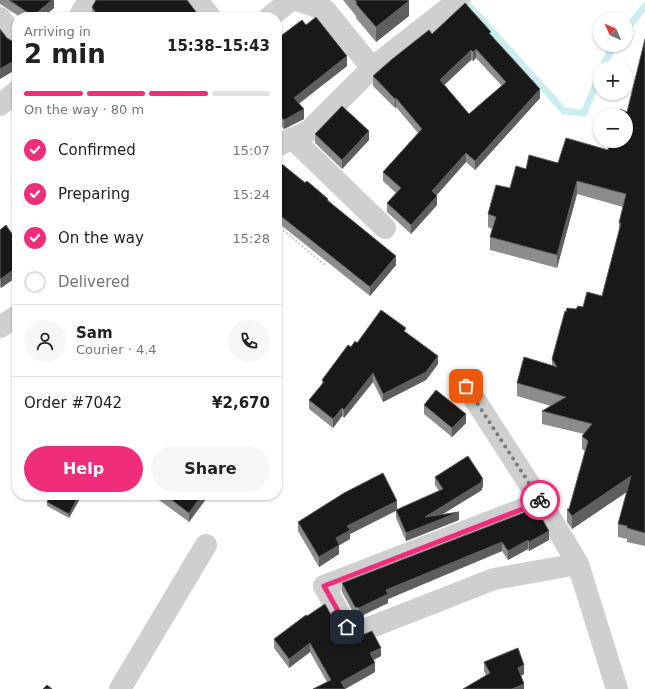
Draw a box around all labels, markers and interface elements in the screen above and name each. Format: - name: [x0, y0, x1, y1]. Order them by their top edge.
- north arrow: [593, 12, 633, 52]
- map controls: [593, 12, 633, 148]
- text: Arriving in: [24, 24, 91, 39]
- text: 15:38–15:43: [167, 37, 270, 55]
- text: 2 min: [24, 39, 106, 69]
- button: +: [593, 60, 633, 100]
- text: On the way · 80 m: [24, 102, 144, 117]
- button: −: [593, 108, 633, 148]
- icon: check: [24, 139, 46, 161]
- text: Confirmed: [58, 141, 136, 159]
- text: 15:07: [233, 143, 270, 158]
- icon: check: [24, 183, 46, 205]
- text: Preparing: [58, 185, 130, 203]
- text: 15:24: [233, 187, 270, 202]
- icon: check: [24, 227, 46, 249]
- text: On the way: [58, 229, 144, 247]
- text: 15:28: [233, 231, 270, 246]
- text: Delivered: [58, 273, 130, 291]
- button: person: [24, 320, 66, 362]
- button: phone: [228, 320, 270, 362]
- text: Sam: [76, 324, 113, 342]
- text: Courier · 4.4: [76, 342, 157, 357]
- pin: [449, 369, 483, 403]
- icon: bag: [455, 375, 477, 397]
- text: Order #7042: [24, 394, 122, 412]
- text: ¥2,670: [212, 394, 270, 412]
- button: Help: [24, 446, 143, 492]
- button: Share: [151, 446, 270, 492]
- courier: [520, 480, 560, 520]
- icon: bike: [529, 489, 551, 511]
- pin: [330, 610, 364, 644]
- icon: home: [336, 616, 358, 638]

